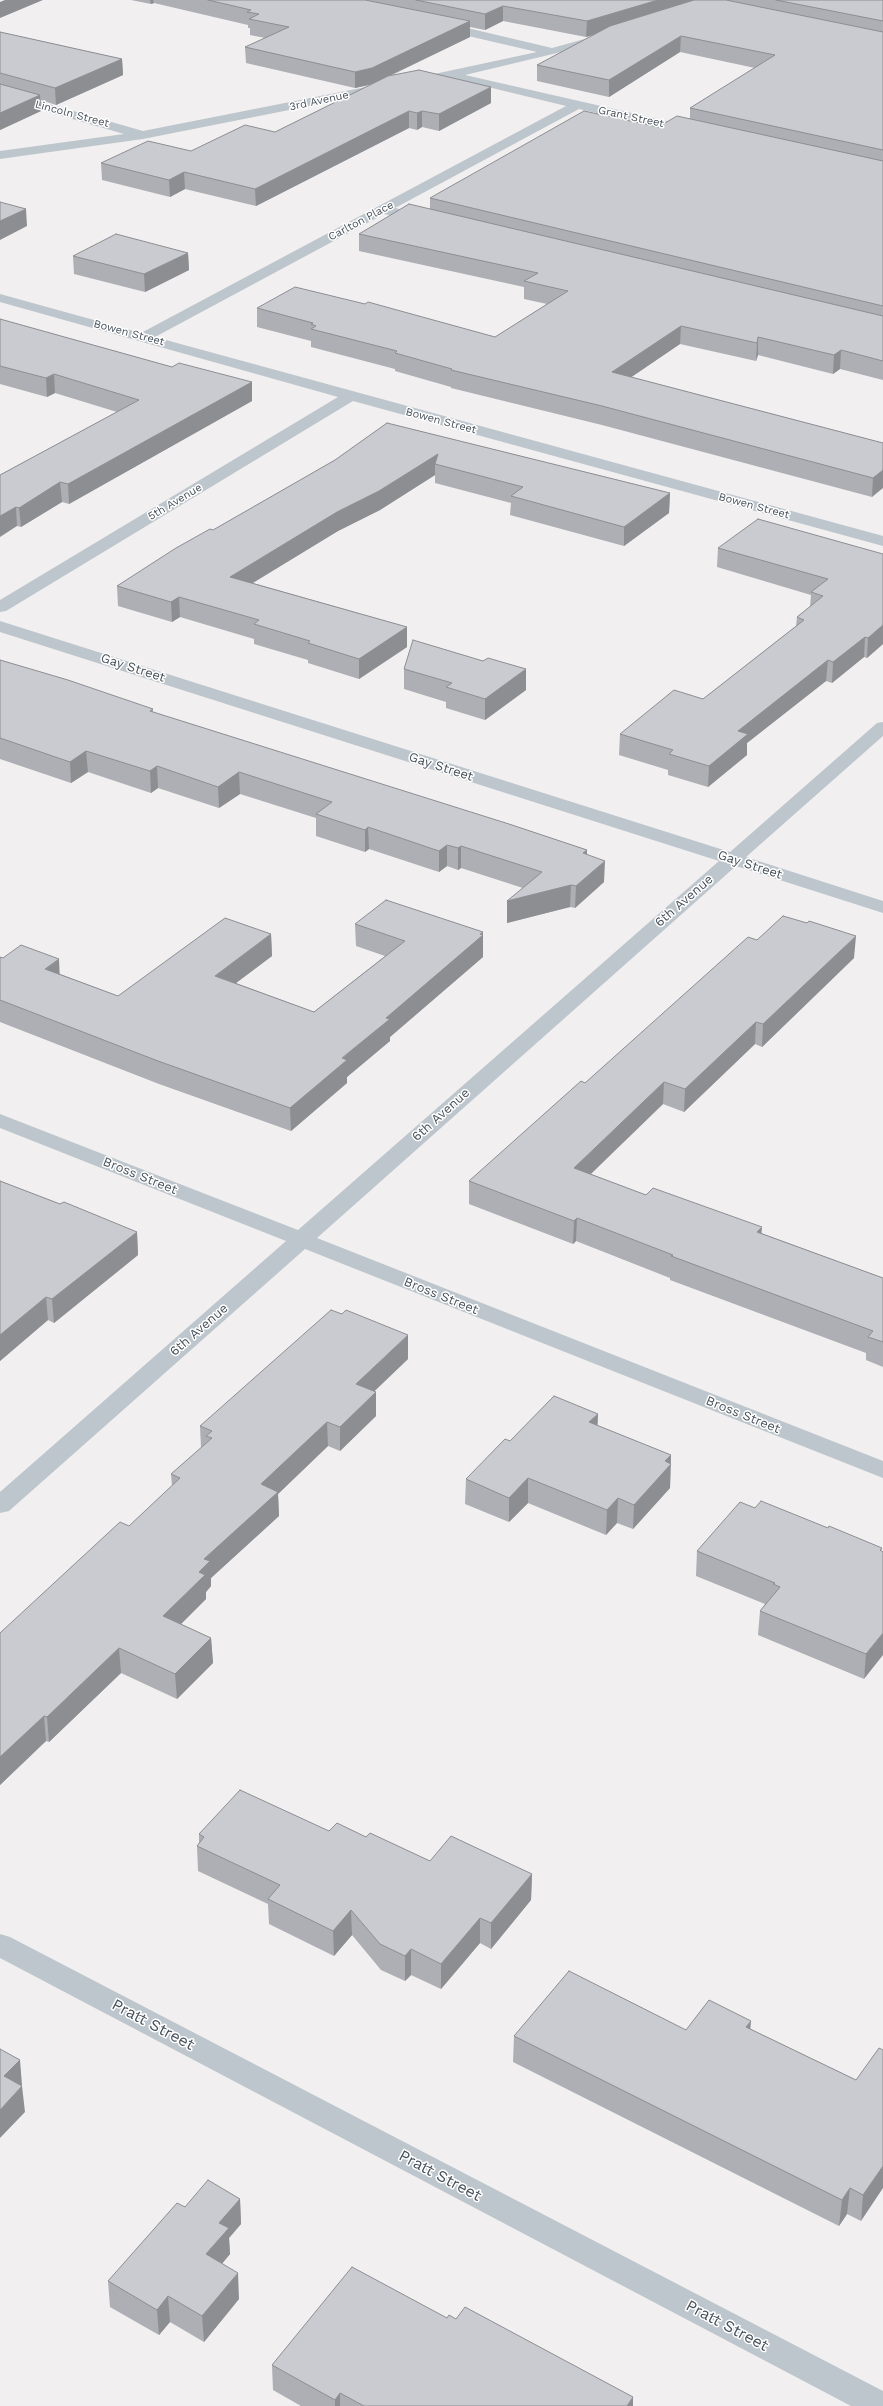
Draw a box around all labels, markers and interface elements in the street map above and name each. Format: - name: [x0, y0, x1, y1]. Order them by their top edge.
- street label: 3rd Avenue: [288, 88, 350, 114]
- street label: Lincoln Street: [34, 98, 110, 130]
- street label: Grant Street: [597, 104, 665, 130]
- street label: Carlton Place: [326, 198, 396, 244]
- street label: Bowen Street: [92, 317, 166, 349]
- street label: Bowen Street: [404, 405, 478, 437]
- street label: 5th Avenue: [146, 481, 204, 523]
- street label: Bowen Street: [717, 490, 791, 522]
- street label: Gay Street: [99, 650, 167, 686]
- street label: Gay Street: [407, 749, 475, 785]
- street label: Gay Street: [716, 847, 784, 883]
- street label: 6th Avenue: [652, 872, 716, 930]
- street label: 6th Avenue: [409, 1085, 473, 1145]
- street label: Bross Street: [101, 1154, 179, 1198]
- street label: Bross Street: [402, 1274, 480, 1318]
- street label: 6th Avenue: [167, 1301, 231, 1359]
- street label: Bross Street: [704, 1393, 782, 1437]
- street label: Pratt Street: [108, 1995, 198, 2055]
- street label: Pratt Street: [395, 2146, 485, 2206]
- street label: Pratt Street: [682, 2296, 772, 2356]

